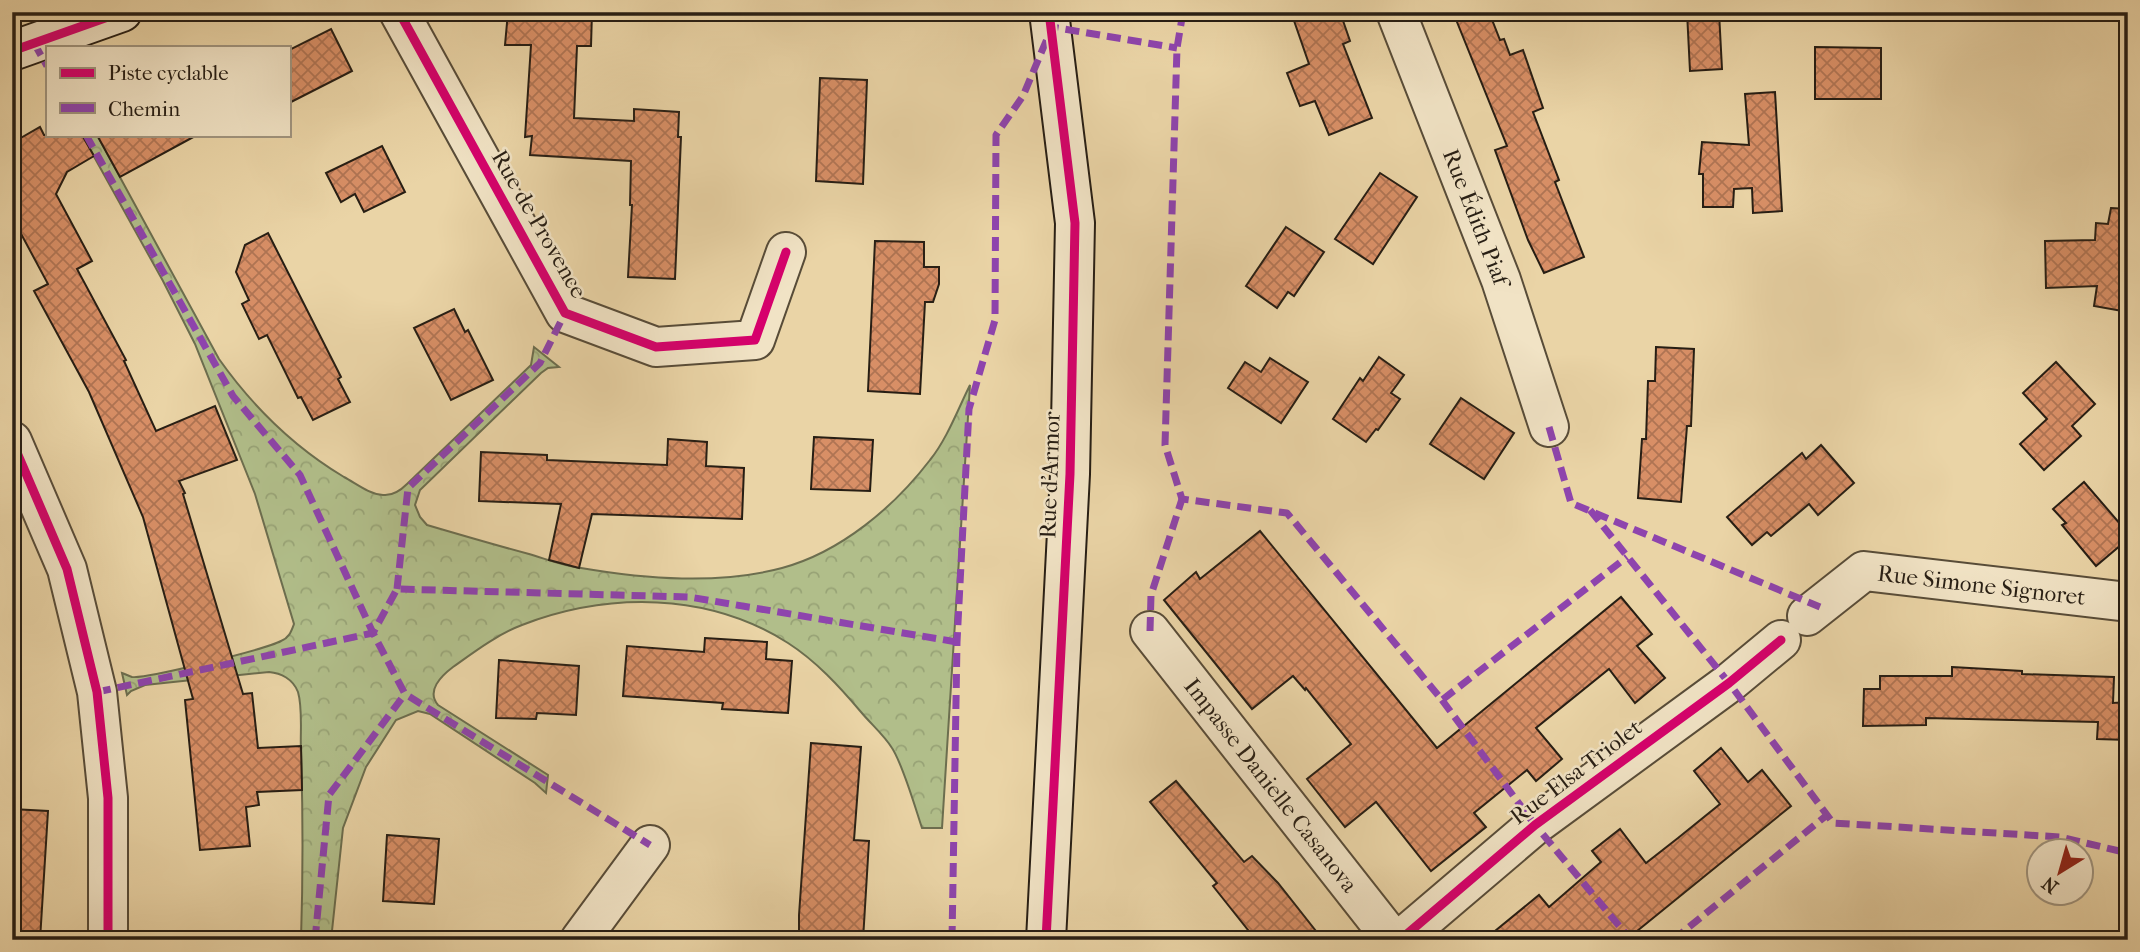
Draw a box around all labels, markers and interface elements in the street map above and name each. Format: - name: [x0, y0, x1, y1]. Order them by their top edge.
- legend: [46, 46, 290, 136]
- text: Piste cyclable: [108, 61, 229, 85]
- text: Chemin: [108, 97, 180, 121]
- street label: Rue de Provence: [486, 145, 592, 303]
- street label: Rue Édith Piaf: [1437, 145, 1516, 292]
- street label: Rue d'Armor: [1034, 411, 1066, 539]
- street label: Rue Simone Signoret: [1876, 559, 2087, 610]
- street label: Impasse Danielle Casanova: [1179, 673, 1364, 898]
- street label: Rue Elsa Triolet: [1505, 714, 1647, 830]
- north arrow: [2024, 836, 2094, 906]
- text: N: [2038, 871, 2063, 898]

